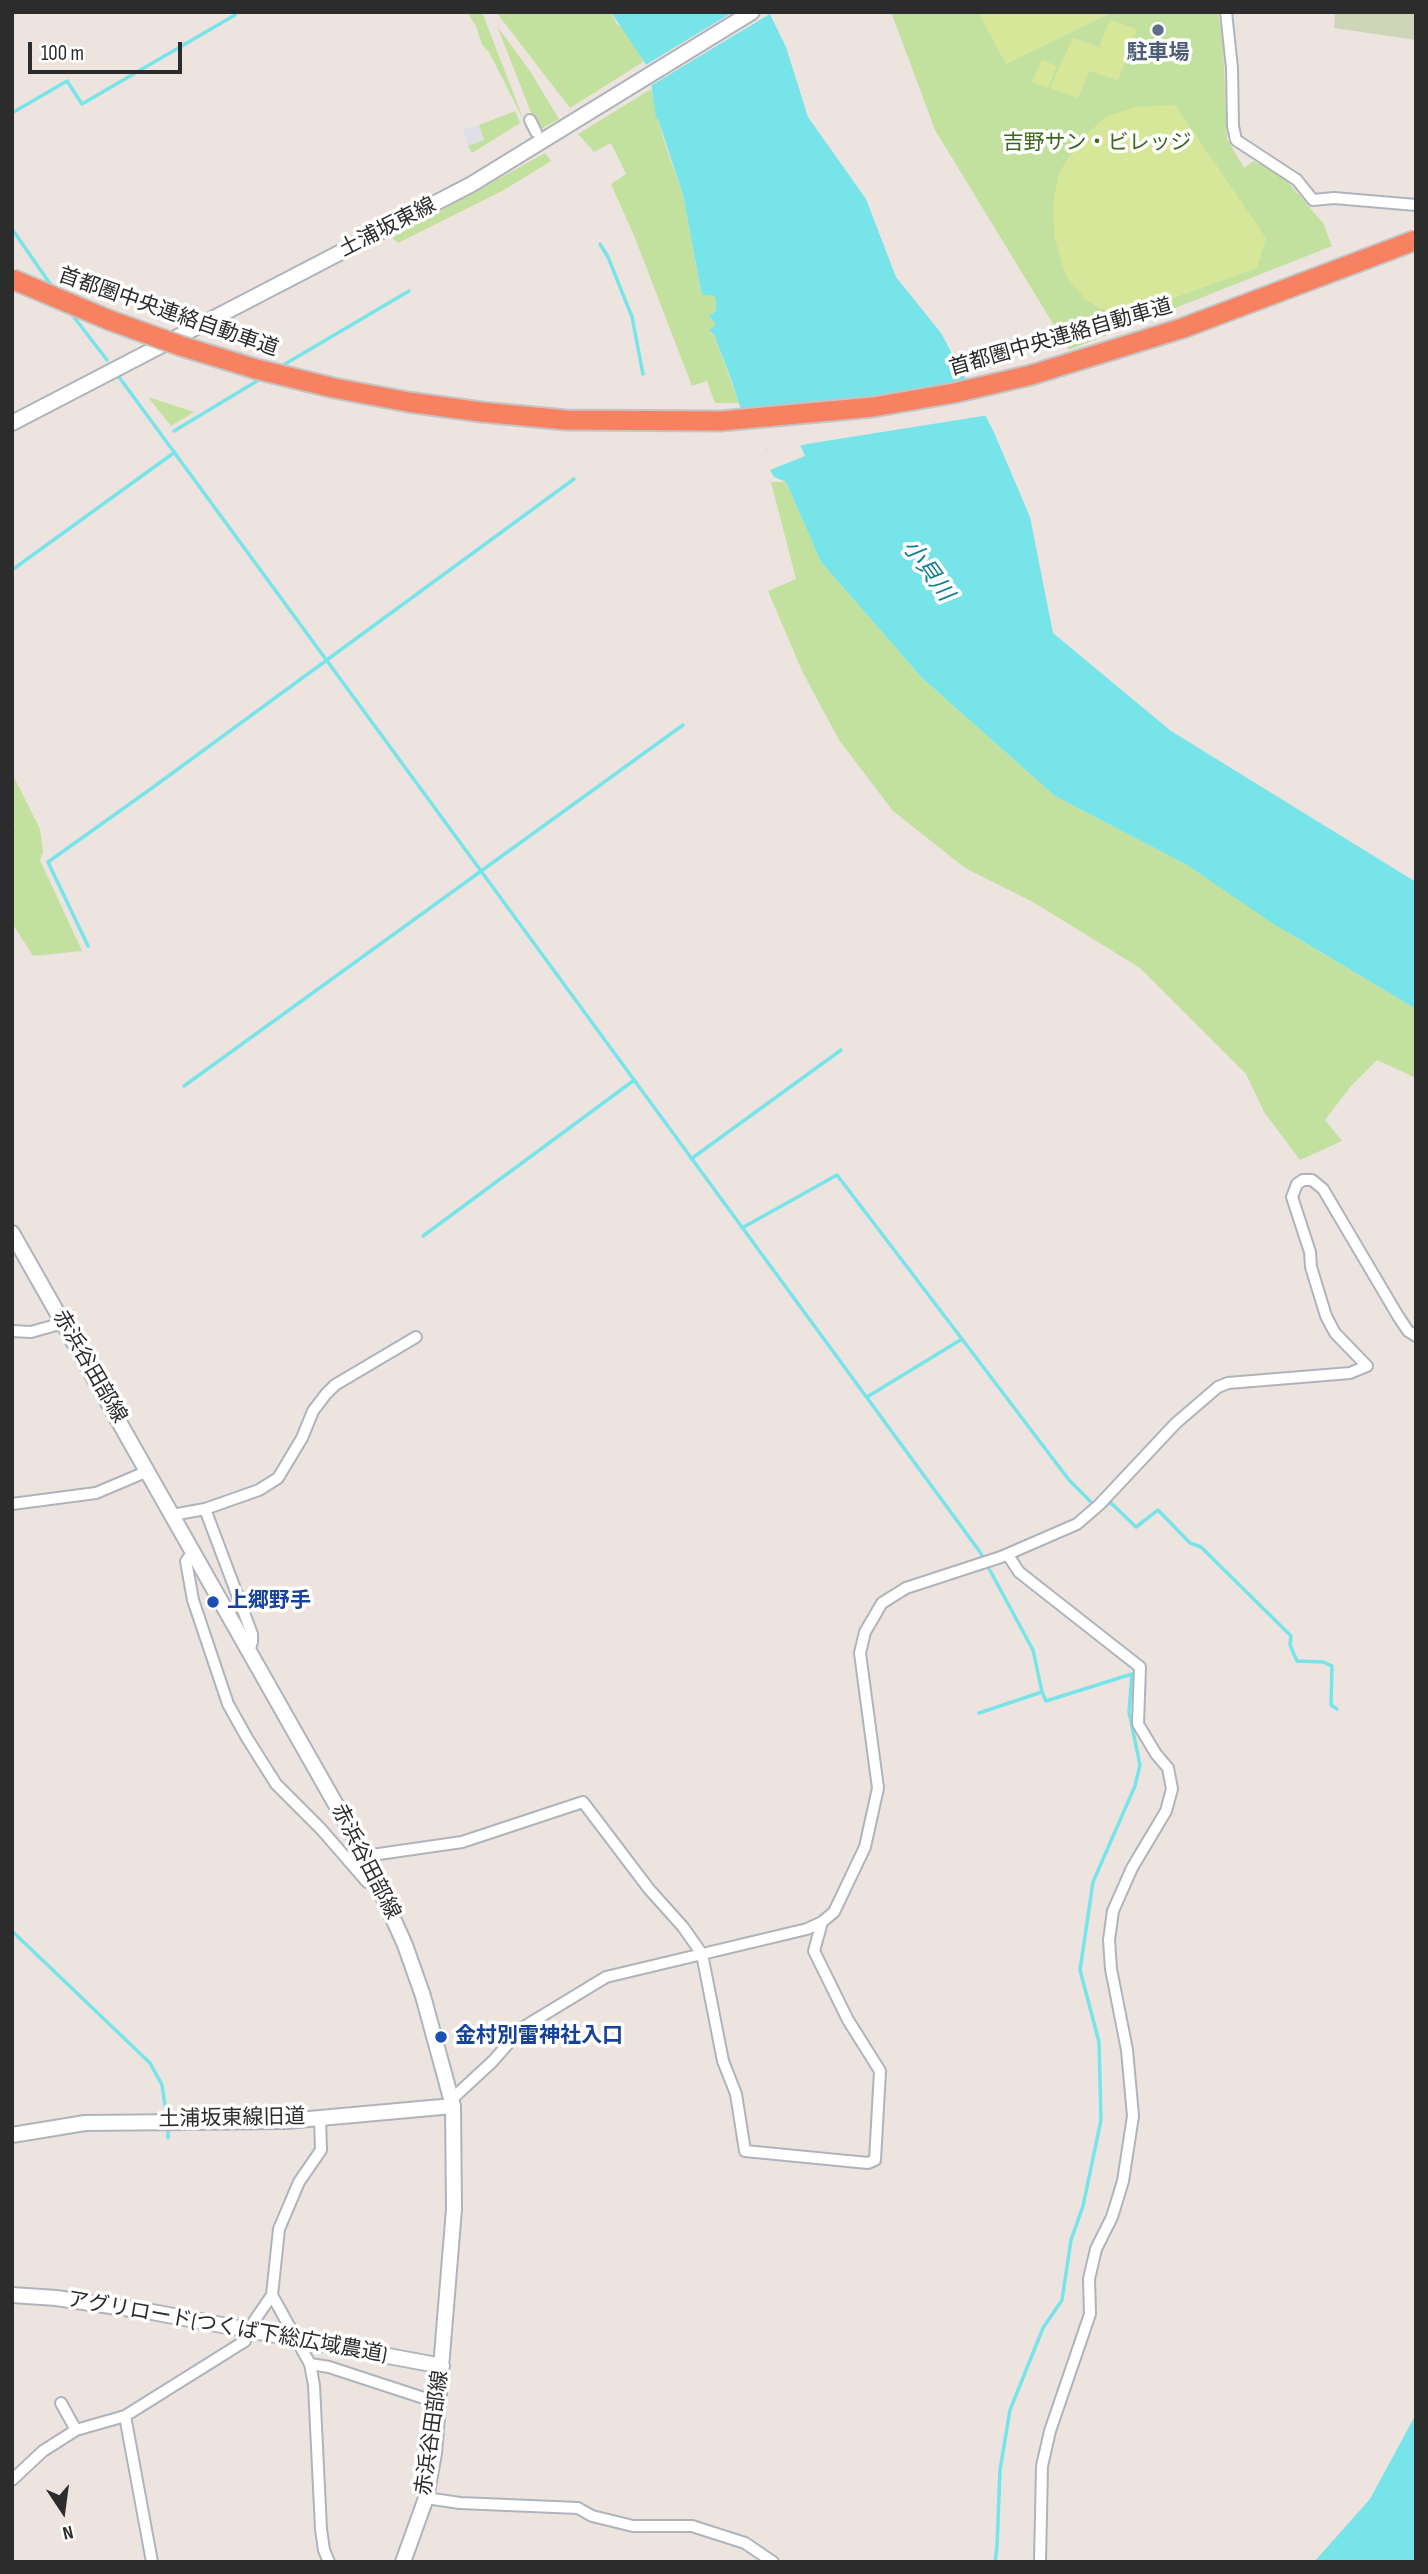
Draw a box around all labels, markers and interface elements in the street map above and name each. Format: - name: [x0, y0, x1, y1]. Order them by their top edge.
- marker: 駐車場: [1150, 22, 1166, 38]
- scale bar: [32, 28, 186, 72]
- text: 100 m: [41, 41, 84, 66]
- place label: 駐車場: [1127, 41, 1189, 67]
- park label: 吉野サン・ビレッジ: [1003, 131, 1191, 157]
- street label: 土浦坂東線: [336, 193, 440, 263]
- street label: 首都圏中央連絡自動車道: [55, 263, 281, 363]
- street label: 首都圏中央連絡自動車道: [947, 294, 1175, 382]
- water label: 小貝川: [896, 535, 958, 607]
- street label: 赤浜谷田部線: [47, 1306, 131, 1428]
- place label: 上郷野手: [227, 1589, 311, 1615]
- marker: 上郷野手: [205, 1594, 221, 1610]
- street label: 赤浜谷田部線: [325, 1800, 405, 1924]
- place label: 金村別雷神社入口: [455, 2024, 623, 2050]
- marker: 金村別雷神社入口: [433, 2029, 449, 2045]
- street label: 土浦坂東線旧道: [158, 2105, 306, 2133]
- street label: アグリロード(つくば下総広域農道): [65, 2287, 389, 2369]
- street label: 赤浜谷田部線: [412, 2369, 454, 2497]
- north arrow: [28, 2476, 98, 2546]
- text: N: [60, 2520, 75, 2544]

